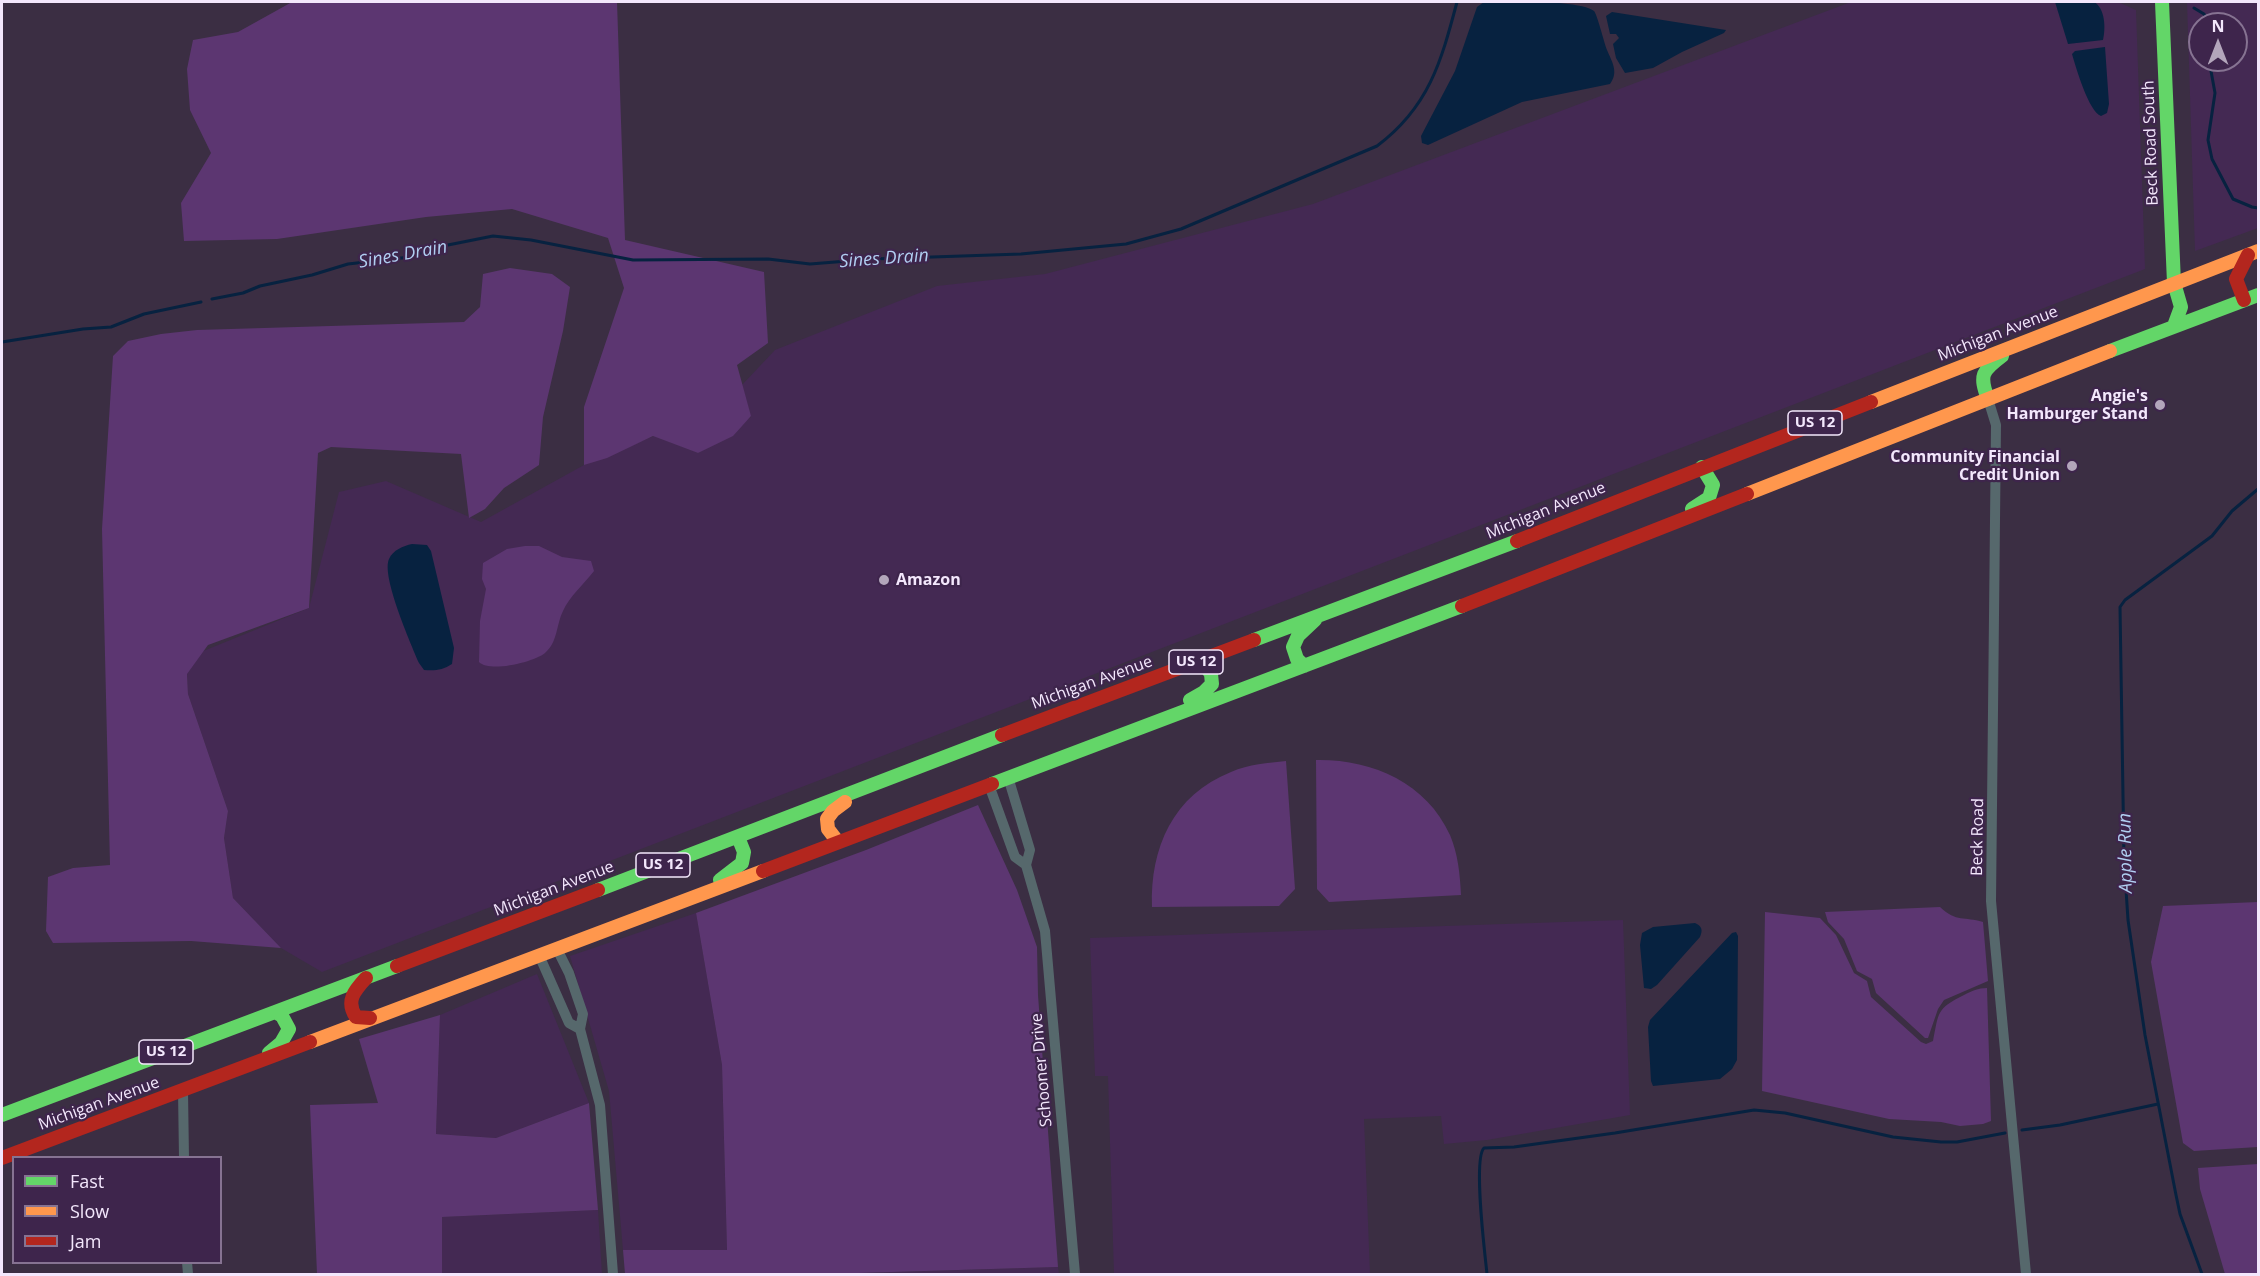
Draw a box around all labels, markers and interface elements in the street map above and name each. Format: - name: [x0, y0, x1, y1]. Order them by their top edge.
- north arrow: [2188, 12, 2248, 72]
- text: N: [2211, 15, 2225, 37]
- street label: Beck Road South: [2139, 80, 2163, 206]
- water label: Sines Drain: [357, 237, 449, 273]
- water label: Sines Drain: [839, 245, 929, 273]
- street label: Michigan Avenue: [1935, 302, 2061, 366]
- place label: Angie's Hamburger Stand: [2006, 386, 2148, 424]
- marker: Angie's Hamburger Stand: [2153, 398, 2167, 412]
- road number: US 12: [1788, 411, 1842, 435]
- place label: Community Financial Credit Union: [1890, 447, 2060, 485]
- marker: Community Financial Credit Union: [2065, 459, 2079, 473]
- street label: Michigan Avenue: [1483, 478, 1609, 544]
- place label: Amazon: [896, 570, 961, 590]
- marker: Amazon: [877, 573, 891, 587]
- road number: US 12: [1169, 650, 1223, 674]
- street label: Michigan Avenue: [1029, 652, 1155, 714]
- street label: Beck Road: [1968, 798, 1988, 876]
- water label: Apple Run: [2115, 813, 2137, 893]
- road number: US 12: [636, 853, 690, 877]
- street label: Michigan Avenue: [491, 857, 617, 921]
- street label: Schooner Drive: [1027, 1012, 1057, 1128]
- road number: US 12: [139, 1040, 193, 1064]
- street label: Michigan Avenue: [36, 1073, 162, 1135]
- legend: [12, 1156, 222, 1264]
- text: Fast: [70, 1169, 104, 1193]
- text: Slow: [70, 1199, 109, 1223]
- text: Jam: [70, 1229, 102, 1253]

